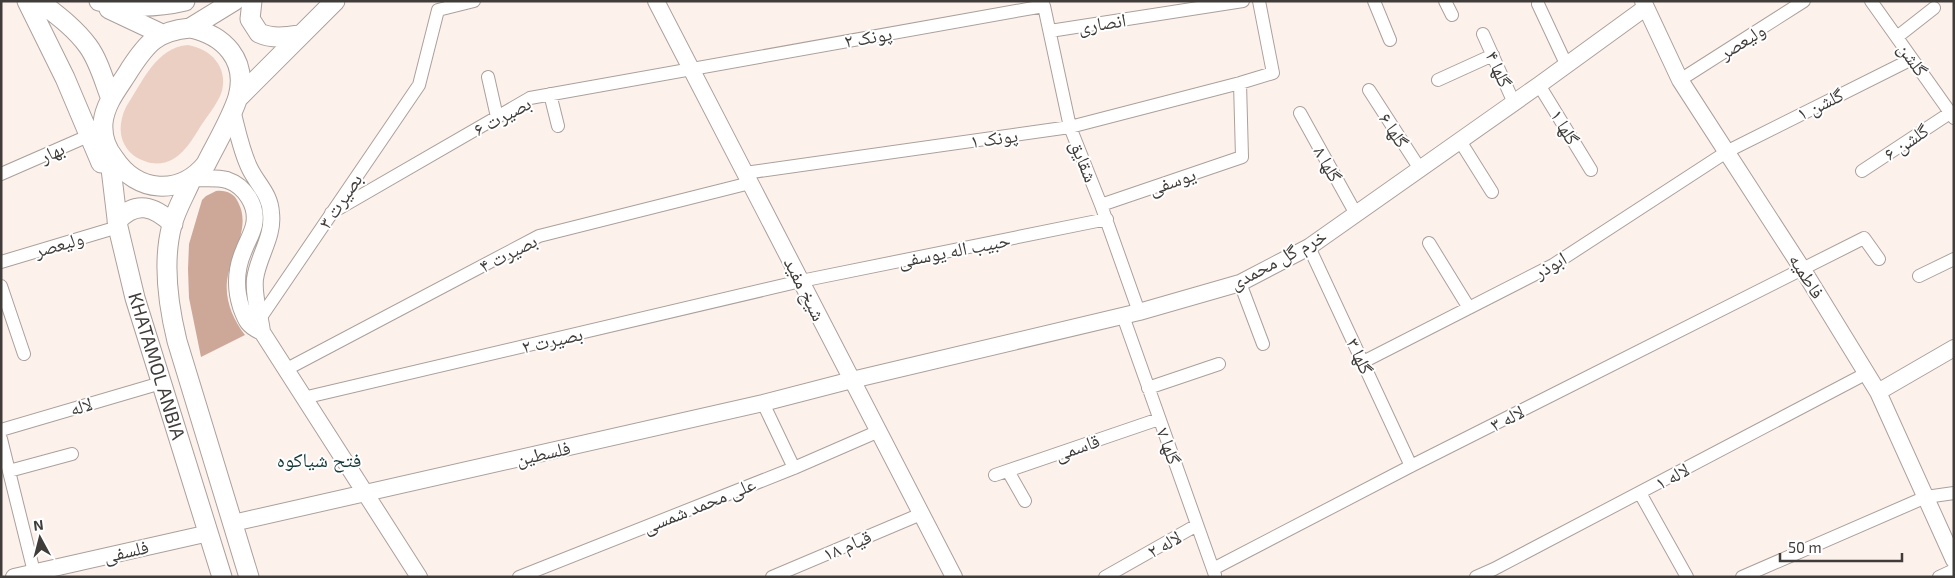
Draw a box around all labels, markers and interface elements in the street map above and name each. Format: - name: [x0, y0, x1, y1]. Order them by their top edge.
- street label: انصاری: [1076, 7, 1128, 39]
- street label: ولیعصر: [1714, 18, 1770, 65]
- street label: پونک ۲: [842, 21, 894, 53]
- street label: گلشن: [1893, 37, 1933, 81]
- street label: گلها ۴: [1480, 47, 1518, 91]
- street label: گلشن ۱: [1793, 82, 1847, 126]
- street label: بصیرت ۶: [469, 91, 535, 141]
- street label: گلها ۱: [1545, 105, 1585, 149]
- street label: گلها ۶: [1374, 108, 1414, 152]
- street label: گلشن ۶: [1879, 118, 1933, 166]
- street label: پونک ۱: [968, 123, 1020, 153]
- street label: بهار: [35, 136, 68, 168]
- street label: شقایق: [1065, 136, 1103, 186]
- street label: گلها ۸: [1308, 142, 1348, 186]
- street label: یوسفی: [1145, 162, 1199, 200]
- street label: بصیرت ۳: [313, 169, 367, 233]
- street label: خرم گل محمدی: [1225, 223, 1332, 296]
- street label: ولیعصر: [31, 226, 86, 263]
- street label: حبیب اله یوسفی: [896, 227, 1012, 273]
- street label: بصیرت ۴: [475, 228, 541, 278]
- street label: ابوذر: [1528, 246, 1571, 284]
- street label: فاطمیه: [1785, 249, 1830, 303]
- street label: شیخ مفید: [778, 253, 831, 325]
- street label: KHATAMOL ANBIA: [124, 290, 191, 442]
- street label: بصیرت ۲: [519, 321, 585, 359]
- street label: گلها ۳: [1341, 334, 1379, 378]
- street label: لاله: [67, 391, 95, 420]
- street label: لاله ۳: [1486, 399, 1528, 436]
- street label: گلها ۷: [1151, 424, 1187, 468]
- street label: قاسمی: [1051, 428, 1103, 466]
- street label: فلسطین: [513, 435, 573, 471]
- district label: فتح شیاکوه: [277, 447, 361, 473]
- street label: لاله ۱: [1651, 457, 1693, 494]
- street label: علی محمد شمسی: [639, 471, 759, 539]
- north arrow: [15, 513, 65, 563]
- text: N: [32, 516, 44, 534]
- street label: قیام ۱۸: [819, 524, 876, 568]
- street label: لاله ۲: [1143, 525, 1185, 562]
- scale bar: [1780, 530, 1902, 562]
- street label: فلسفی: [101, 534, 151, 568]
- text: 50 m: [1788, 538, 1822, 556]

